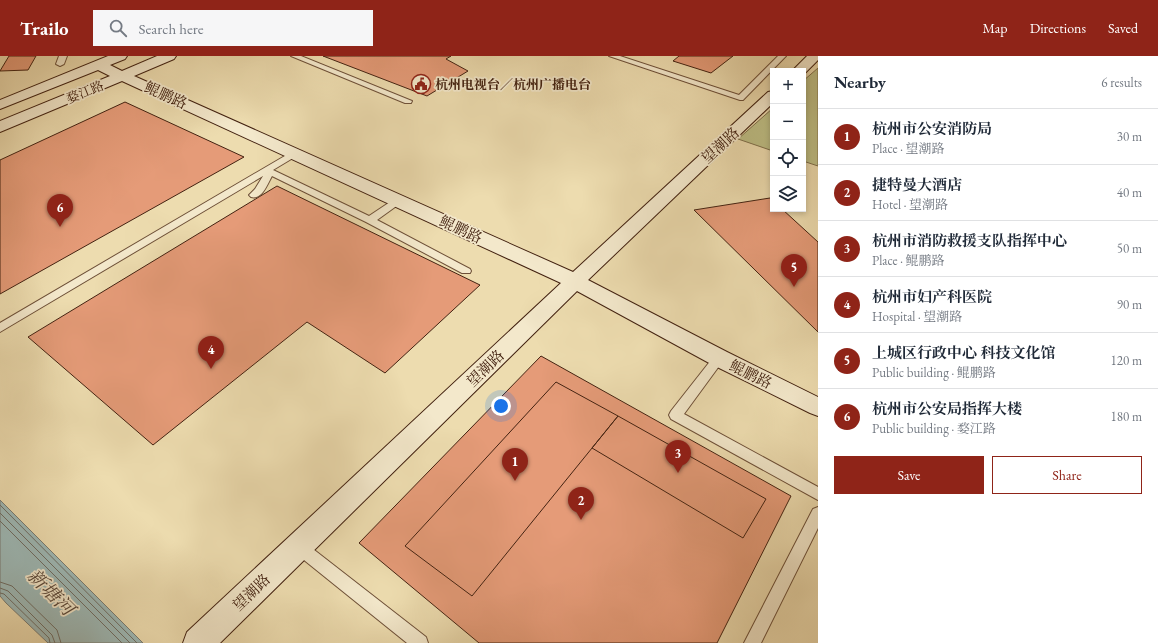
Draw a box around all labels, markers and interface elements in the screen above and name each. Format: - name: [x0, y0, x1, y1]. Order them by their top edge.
- search box: [93, 10, 373, 46]
- text: Trailo: [20, 16, 69, 41]
- icon: search: [107, 17, 129, 39]
- text: Search here: [139, 19, 204, 38]
- text: Map: [982, 19, 1008, 37]
- text: Directions: [1030, 19, 1086, 37]
- text: Saved: [1108, 19, 1138, 37]
- map controls: [770, 68, 806, 212]
- button: +: [770, 68, 806, 104]
- text: Nearby: [834, 71, 886, 93]
- public building icon: 杭州电视台／杭州广播电台: [410, 73, 432, 95]
- text: 6 results: [1101, 74, 1142, 91]
- place label: 杭州电视台／杭州广播电台: [435, 76, 591, 93]
- street label: 婺江路: [64, 77, 106, 107]
- street label: 鲲鹏路: [142, 77, 190, 113]
- button: −: [770, 104, 806, 140]
- text: 杭州市公安消防局: [872, 119, 992, 138]
- street label: 望潮路: [697, 123, 743, 167]
- text: 1: [844, 128, 850, 145]
- text: 30 m: [1117, 128, 1142, 145]
- button: locate: [770, 140, 806, 176]
- text: Place · 望潮路: [872, 140, 944, 157]
- text: 捷特曼大酒店: [872, 175, 962, 194]
- button: layers: [770, 176, 806, 212]
- text: 2: [844, 184, 850, 201]
- text: 40 m: [1117, 184, 1142, 201]
- pin: 6: [47, 194, 73, 227]
- text: Hotel · 望潮路: [872, 196, 948, 213]
- street label: 鲲鹏路: [437, 211, 485, 247]
- text: 杭州市消防救援支队指挥中心: [872, 231, 1067, 250]
- text: 3: [844, 240, 850, 257]
- text: 50 m: [1117, 240, 1142, 257]
- text: Place · 鲲鹏路: [872, 252, 944, 269]
- pin: 5: [781, 254, 807, 287]
- text: 杭州市妇产科医院: [872, 287, 992, 306]
- text: 4: [844, 296, 850, 313]
- text: 90 m: [1117, 296, 1142, 313]
- text: Hospital · 望潮路: [872, 308, 962, 325]
- pin: 4: [198, 336, 224, 369]
- text: 上城区行政中心 科技文化馆: [872, 343, 1056, 362]
- street label: 望潮路: [462, 346, 508, 390]
- text: 5: [844, 352, 850, 369]
- text: 120 m: [1111, 352, 1142, 369]
- street label: 鲲鹏路: [727, 356, 775, 392]
- text: Public building · 鲲鹏路: [872, 364, 996, 381]
- your location: [491, 396, 511, 416]
- text: 杭州市公安局指挥大楼: [872, 399, 1022, 418]
- text: 6: [844, 408, 850, 425]
- text: 180 m: [1111, 408, 1142, 425]
- text: Public building · 婺江路: [872, 420, 996, 437]
- pin: 3: [665, 440, 691, 473]
- pin: 1: [502, 448, 528, 481]
- button: Save: [834, 456, 984, 494]
- button: Share: [992, 456, 1142, 494]
- pin: 2: [568, 487, 594, 520]
- water label: 新塘河: [22, 563, 82, 623]
- street label: 望潮路: [228, 570, 274, 614]

